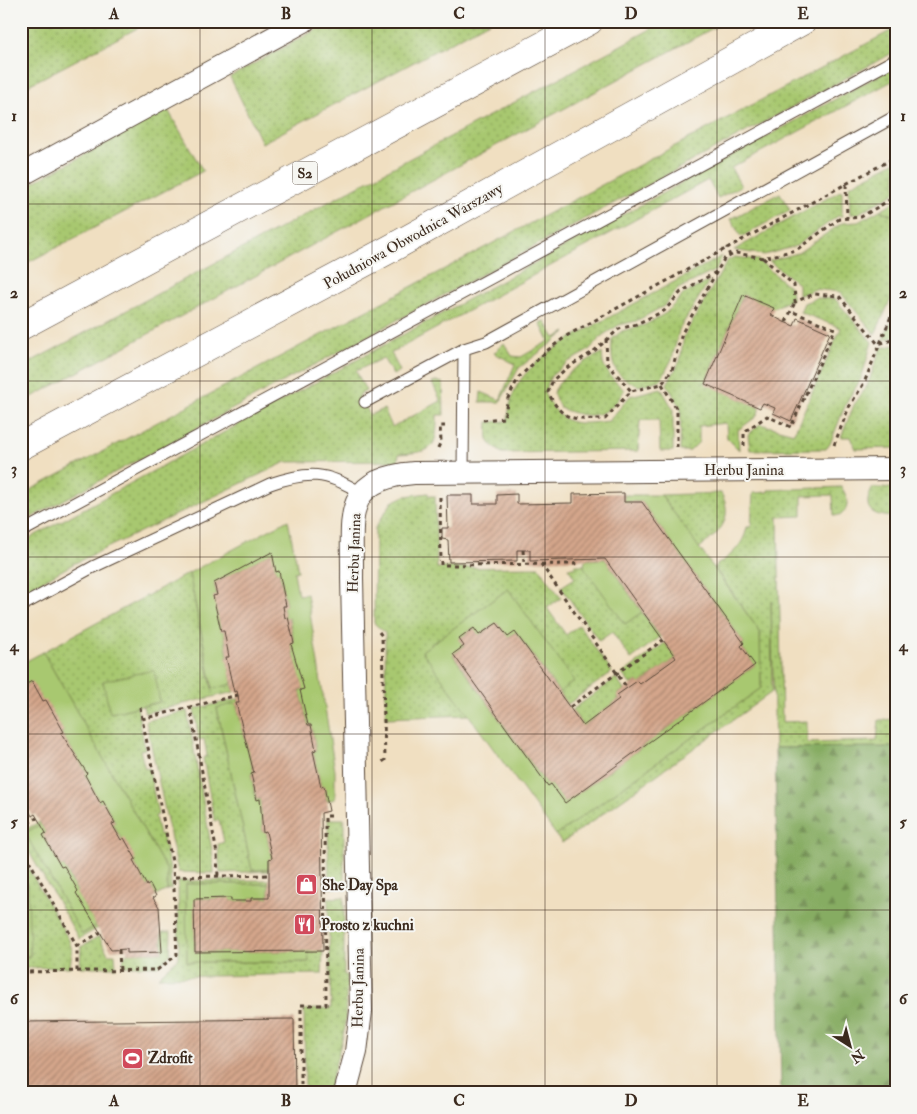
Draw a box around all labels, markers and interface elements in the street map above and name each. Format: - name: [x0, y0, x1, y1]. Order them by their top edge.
- text: A: [108, 4, 120, 24]
- text: B: [281, 4, 291, 24]
- text: C: [453, 4, 465, 24]
- text: D: [624, 4, 638, 24]
- text: E: [797, 4, 809, 24]
- text: 1: [11, 106, 17, 126]
- text: 1: [900, 106, 906, 126]
- road number: S2: [292, 162, 318, 184]
- street label: Południowa Obwodnica Warszawy: [320, 179, 507, 294]
- text: 2: [10, 283, 18, 303]
- text: 2: [899, 283, 907, 303]
- text: 3: [11, 459, 17, 479]
- text: 3: [900, 459, 906, 479]
- street label: Herbu Janina: [704, 461, 785, 481]
- street label: Herbu Janina: [344, 512, 366, 593]
- text: 4: [9, 636, 20, 656]
- text: 4: [898, 636, 909, 656]
- text: 5: [10, 812, 18, 832]
- text: 5: [899, 812, 907, 832]
- shop icon: She Day Spa: [294, 873, 318, 897]
- place label: She Day Spa: [322, 876, 399, 896]
- restaurant icon: Prosto z kuchni: [293, 913, 317, 937]
- place label: Prosto z kuchni: [321, 916, 414, 935]
- street label: Herbu Janina: [348, 947, 370, 1028]
- text: 6: [10, 989, 20, 1009]
- text: 6: [899, 989, 909, 1009]
- north arrow: [824, 1022, 874, 1072]
- text: N: [847, 1045, 868, 1067]
- sports icon: Zdrofit: [120, 1046, 144, 1070]
- place label: Zdrofit: [148, 1049, 193, 1068]
- text: A: [108, 1091, 120, 1111]
- text: B: [281, 1091, 291, 1111]
- text: C: [453, 1091, 465, 1111]
- text: D: [624, 1091, 638, 1111]
- text: E: [797, 1091, 809, 1111]

